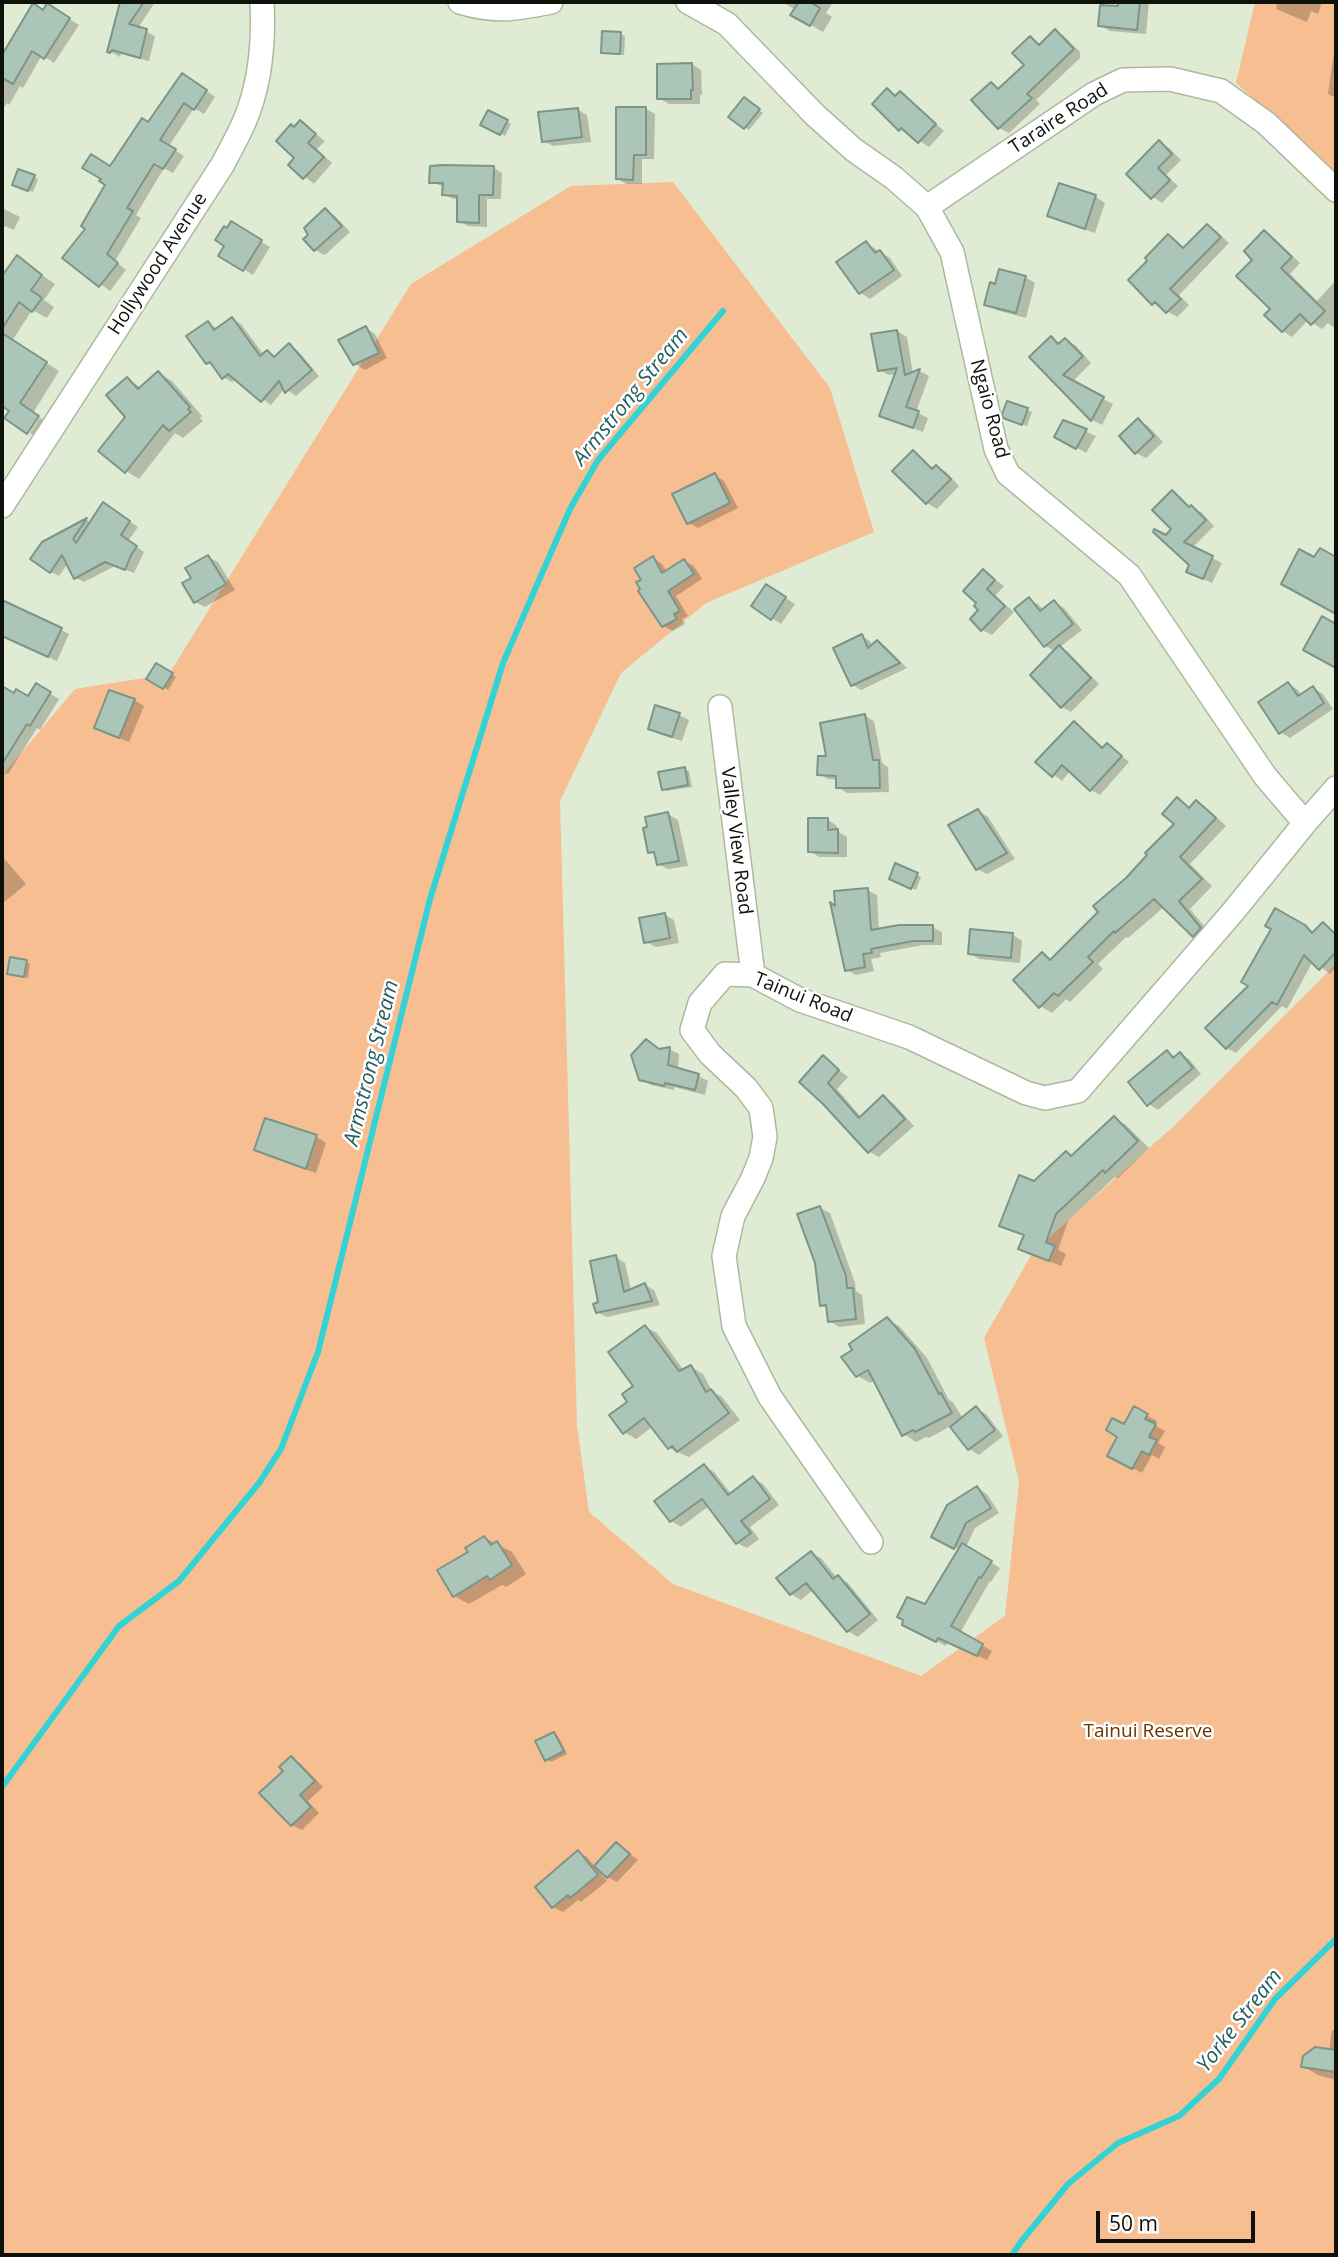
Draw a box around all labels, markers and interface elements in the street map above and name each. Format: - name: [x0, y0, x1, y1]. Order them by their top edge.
- street label: Taraire Road: [1005, 79, 1113, 159]
- street label: Hollywood Avenue: [104, 189, 212, 339]
- water label: Armstrong Stream: [568, 323, 694, 471]
- street label: Ngaio Road: [965, 357, 1013, 461]
- street label: Valley View Road: [716, 766, 756, 916]
- street label: Tainui Road: [750, 968, 856, 1028]
- water label: Armstrong Stream: [339, 978, 405, 1148]
- park label: Tainui Reserve: [1084, 1721, 1212, 1743]
- water label: Yorke Stream: [1192, 1965, 1288, 2077]
- scale bar: [1100, 2198, 1259, 2242]
- text: 50 m: [1109, 2209, 1158, 2237]

